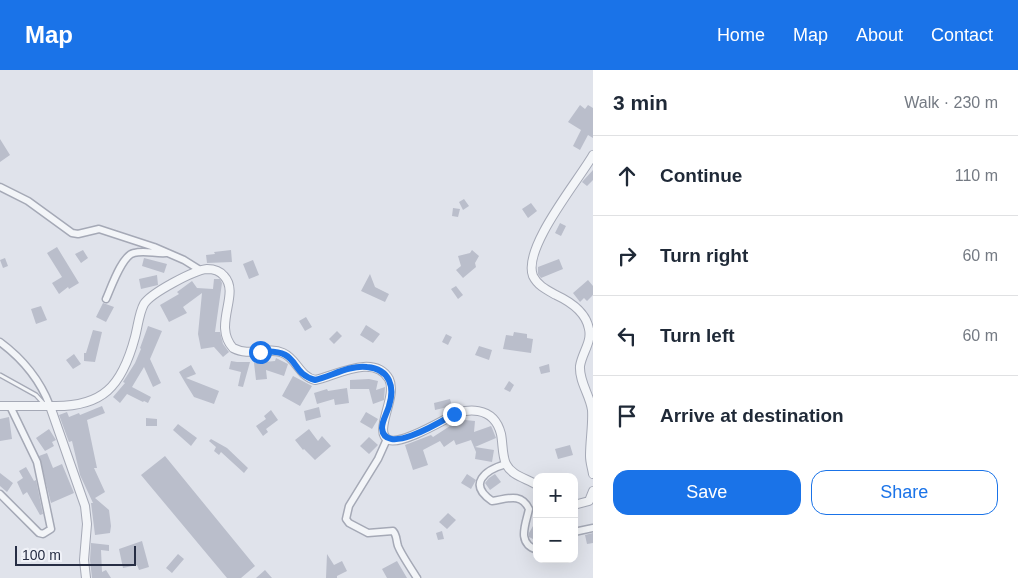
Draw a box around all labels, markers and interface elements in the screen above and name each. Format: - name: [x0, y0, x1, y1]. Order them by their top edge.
- text: Map: [25, 21, 73, 48]
- text: Home: [717, 25, 765, 45]
- text: Map: [793, 25, 828, 45]
- text: About: [856, 25, 903, 45]
- text: Contact: [931, 25, 993, 45]
- text: 3 min: [613, 91, 668, 114]
- text: Walk · 230 m: [904, 94, 998, 111]
- icon: ahead: [613, 162, 641, 190]
- text: Continue: [660, 165, 742, 186]
- text: 110 m: [955, 167, 998, 184]
- icon: right: [613, 242, 641, 270]
- text: Turn right: [660, 245, 748, 266]
- text: 60 m: [962, 247, 998, 264]
- icon: left: [613, 322, 641, 350]
- text: Turn left: [660, 325, 735, 346]
- text: 60 m: [962, 327, 998, 344]
- route start: [249, 341, 272, 364]
- icon: arrive: [613, 402, 641, 430]
- route end: [443, 403, 466, 426]
- text: Arrive at destination: [660, 405, 844, 426]
- button: Save: [613, 470, 801, 515]
- button: Share: [811, 470, 998, 515]
- map controls: [533, 473, 578, 563]
- button: +: [533, 473, 578, 518]
- button: −: [533, 518, 578, 563]
- scale bar: [15, 543, 136, 566]
- text: 100 m: [22, 547, 61, 563]

